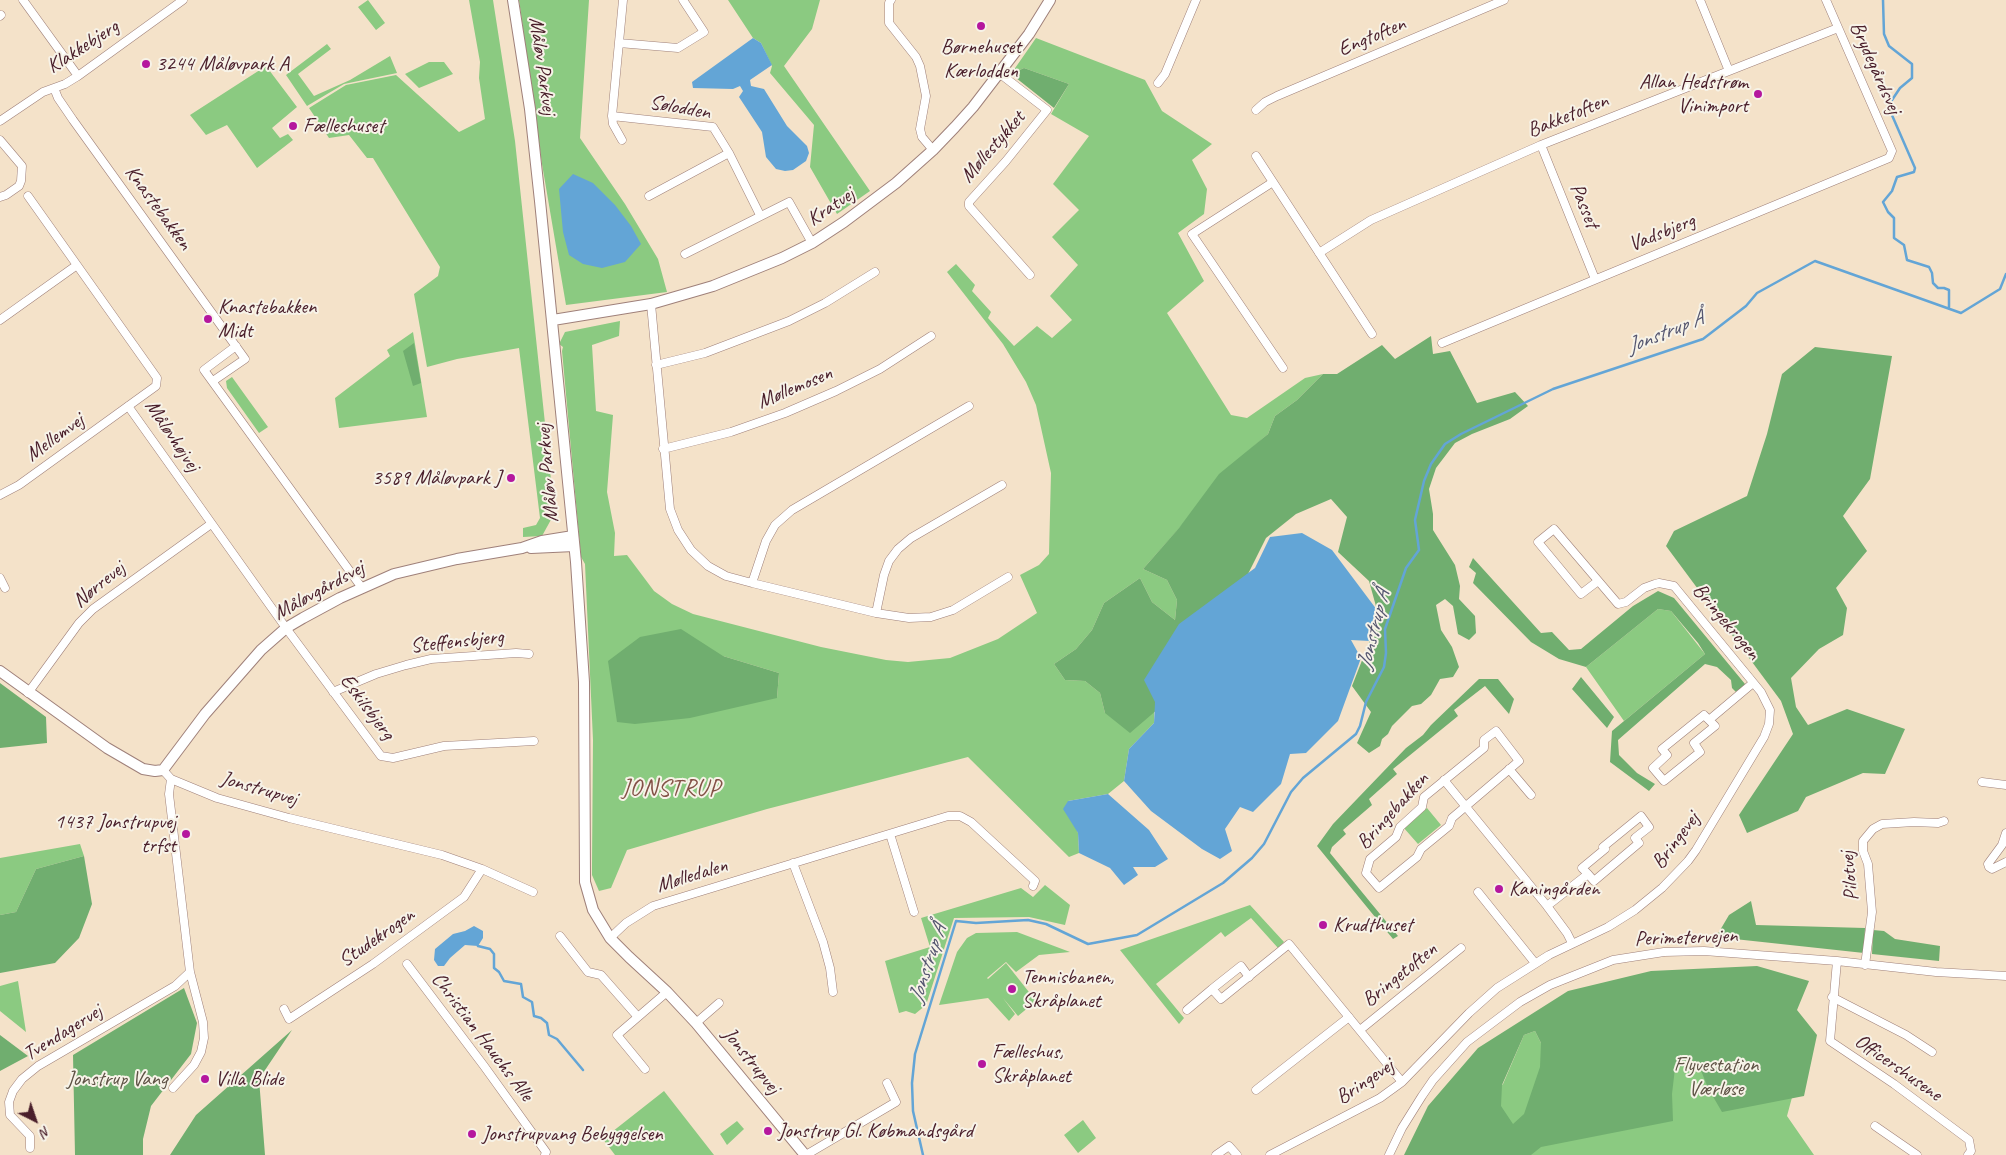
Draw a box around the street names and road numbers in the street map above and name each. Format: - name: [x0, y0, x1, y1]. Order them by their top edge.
- street label: Engtoften: [1334, 12, 1410, 62]
- street label: Klakkebjerg: [42, 14, 124, 80]
- street label: Måløv Parkvej: [523, 15, 561, 117]
- street label: Brydegårdsvej: [1843, 18, 1907, 118]
- street label: Bakketoften: [1524, 88, 1612, 144]
- street label: Sølodden: [648, 90, 712, 126]
- street label: Møllestykket: [955, 106, 1031, 188]
- street label: Knastebakken: [119, 161, 197, 255]
- street label: Passet: [1564, 180, 1604, 232]
- street label: Kratvej: [802, 182, 860, 232]
- street label: Vadsbjerg: [1625, 208, 1699, 258]
- street label: Møllemosen: [754, 361, 836, 415]
- street label: Måløvhøjvej: [139, 395, 205, 477]
- street label: Mellemvej: [21, 408, 89, 468]
- street label: Måløv Parkvej: [531, 423, 565, 523]
- street label: Nørrevej: [68, 556, 130, 614]
- street label: Måløvgårdsvej: [269, 556, 369, 626]
- street label: Bringekrogen: [1687, 578, 1765, 666]
- street label: Steffensbjerg: [409, 625, 505, 659]
- street label: Eskilsbjerg: [334, 669, 400, 745]
- street label: Jonstrupvej: [218, 766, 300, 812]
- street label: Bringebakken: [1352, 767, 1434, 855]
- street label: Bringevej: [1647, 808, 1705, 874]
- street label: Pilotvej: [1835, 850, 1865, 902]
- street label: Mølledalen: [653, 853, 731, 899]
- street label: Studekrogen: [334, 903, 420, 973]
- street label: Perimetervejen: [1634, 924, 1738, 952]
- street label: Bringetoften: [1357, 937, 1443, 1013]
- street label: Christian Hauchs Alle: [425, 968, 539, 1106]
- street label: Tvendagervej: [19, 999, 107, 1067]
- street label: Jonstrupvej: [717, 1023, 785, 1099]
- street label: Officershusene: [1849, 1029, 1947, 1107]
- street label: Bringevej: [1331, 1054, 1399, 1110]

